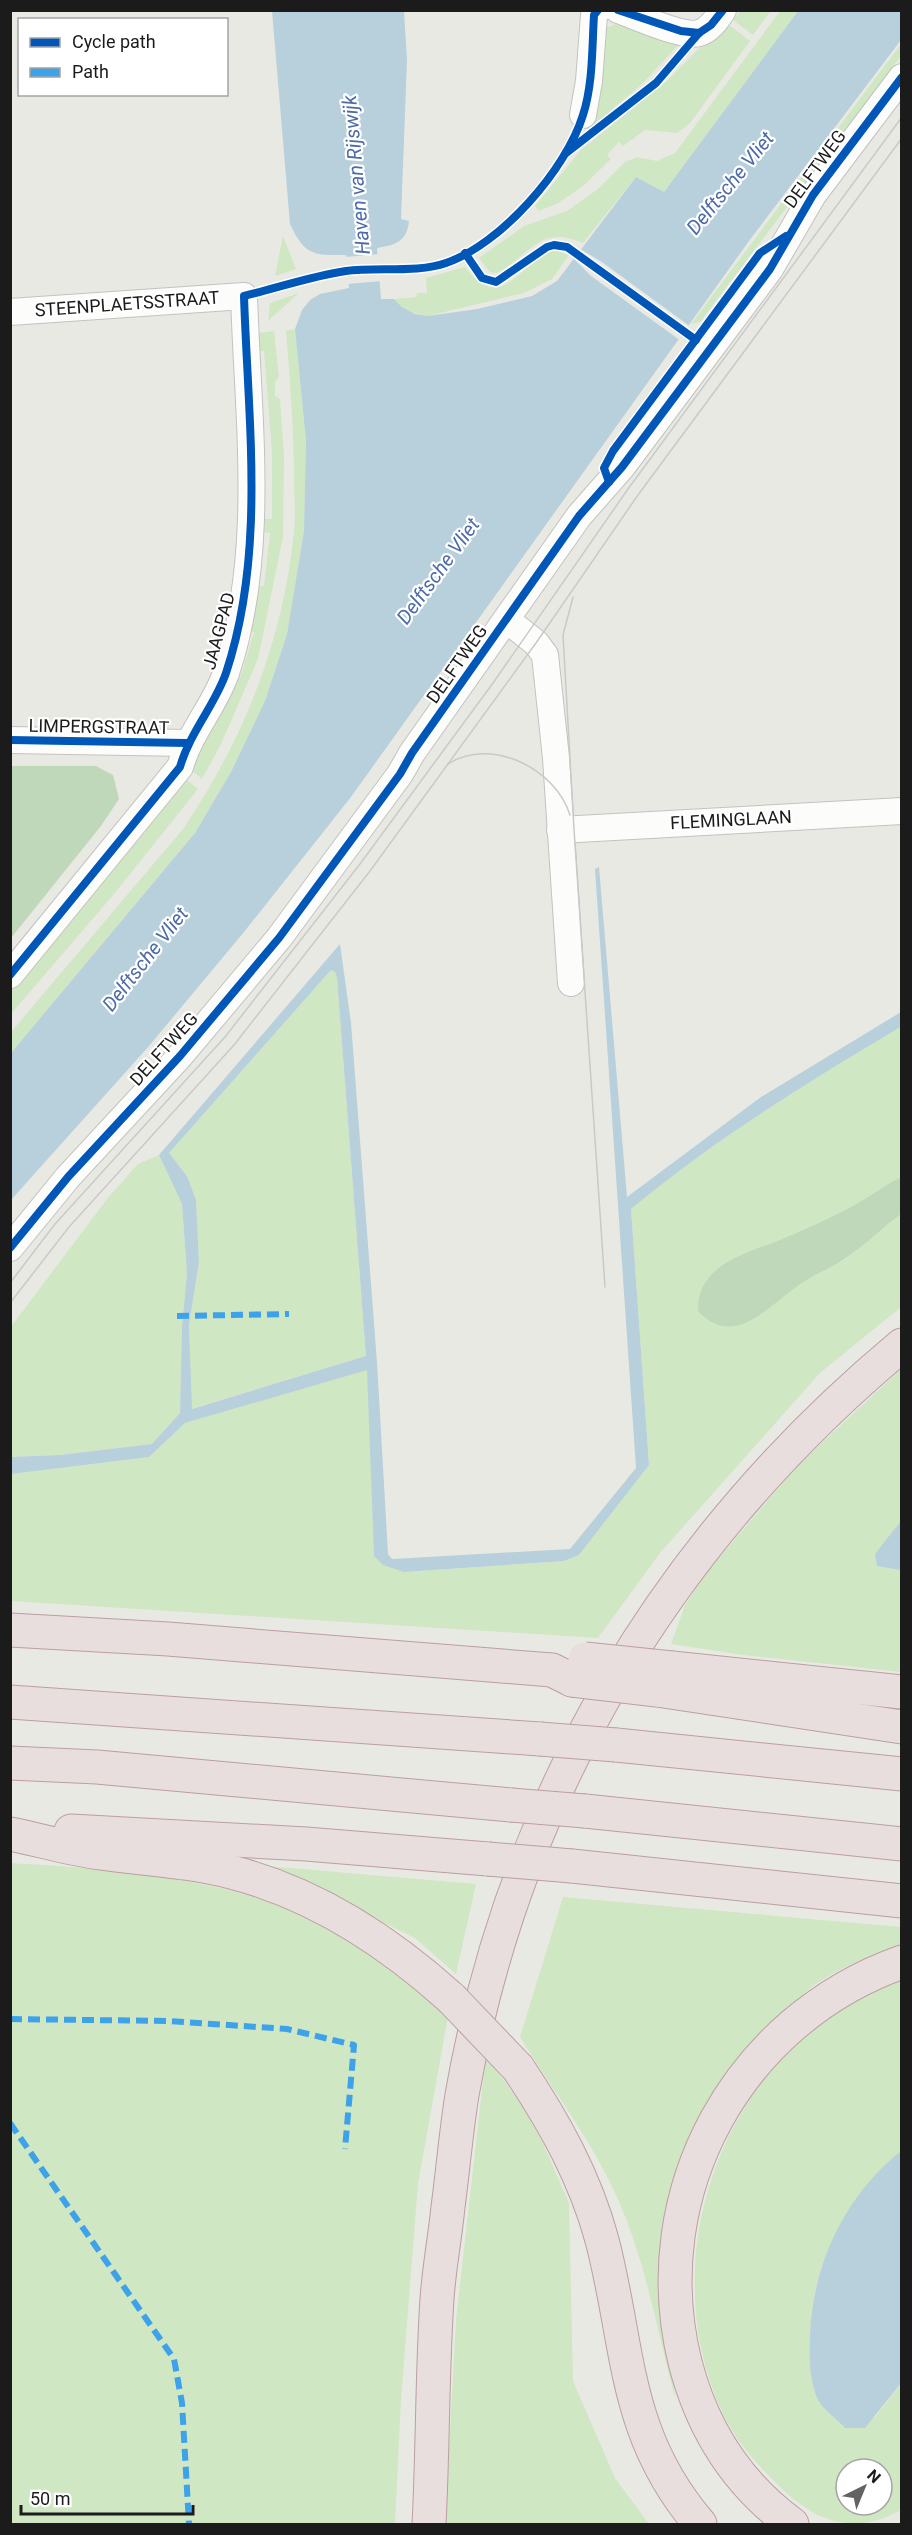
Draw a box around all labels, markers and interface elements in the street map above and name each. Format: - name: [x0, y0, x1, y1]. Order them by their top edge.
- legend: [18, 18, 228, 96]
- text: Cycle path: [72, 31, 156, 52]
- text: Path: [72, 61, 109, 82]
- water label: Haven van Rijswijk: [337, 93, 375, 256]
- water label: Delftsche Vliet: [681, 126, 779, 239]
- street label: DELFTWEG: [779, 126, 850, 212]
- street label: STEENPLAETSSTRAAT: [34, 287, 220, 320]
- water label: Delftsche Vliet: [391, 513, 485, 629]
- street label: JAAGPAD: [198, 590, 239, 672]
- street label: DELFTWEG: [422, 620, 491, 707]
- street label: LIMPERGSTRAAT: [28, 715, 170, 738]
- street label: FLEMINGLAAN: [670, 806, 792, 833]
- water label: Delftsche Vliet: [97, 902, 193, 1016]
- street label: DELFTWEG: [125, 1008, 202, 1090]
- north arrow: [834, 2457, 894, 2517]
- text: N: [863, 2466, 884, 2487]
- scale bar: [21, 2478, 194, 2516]
- text: 50 m: [30, 2488, 70, 2509]

